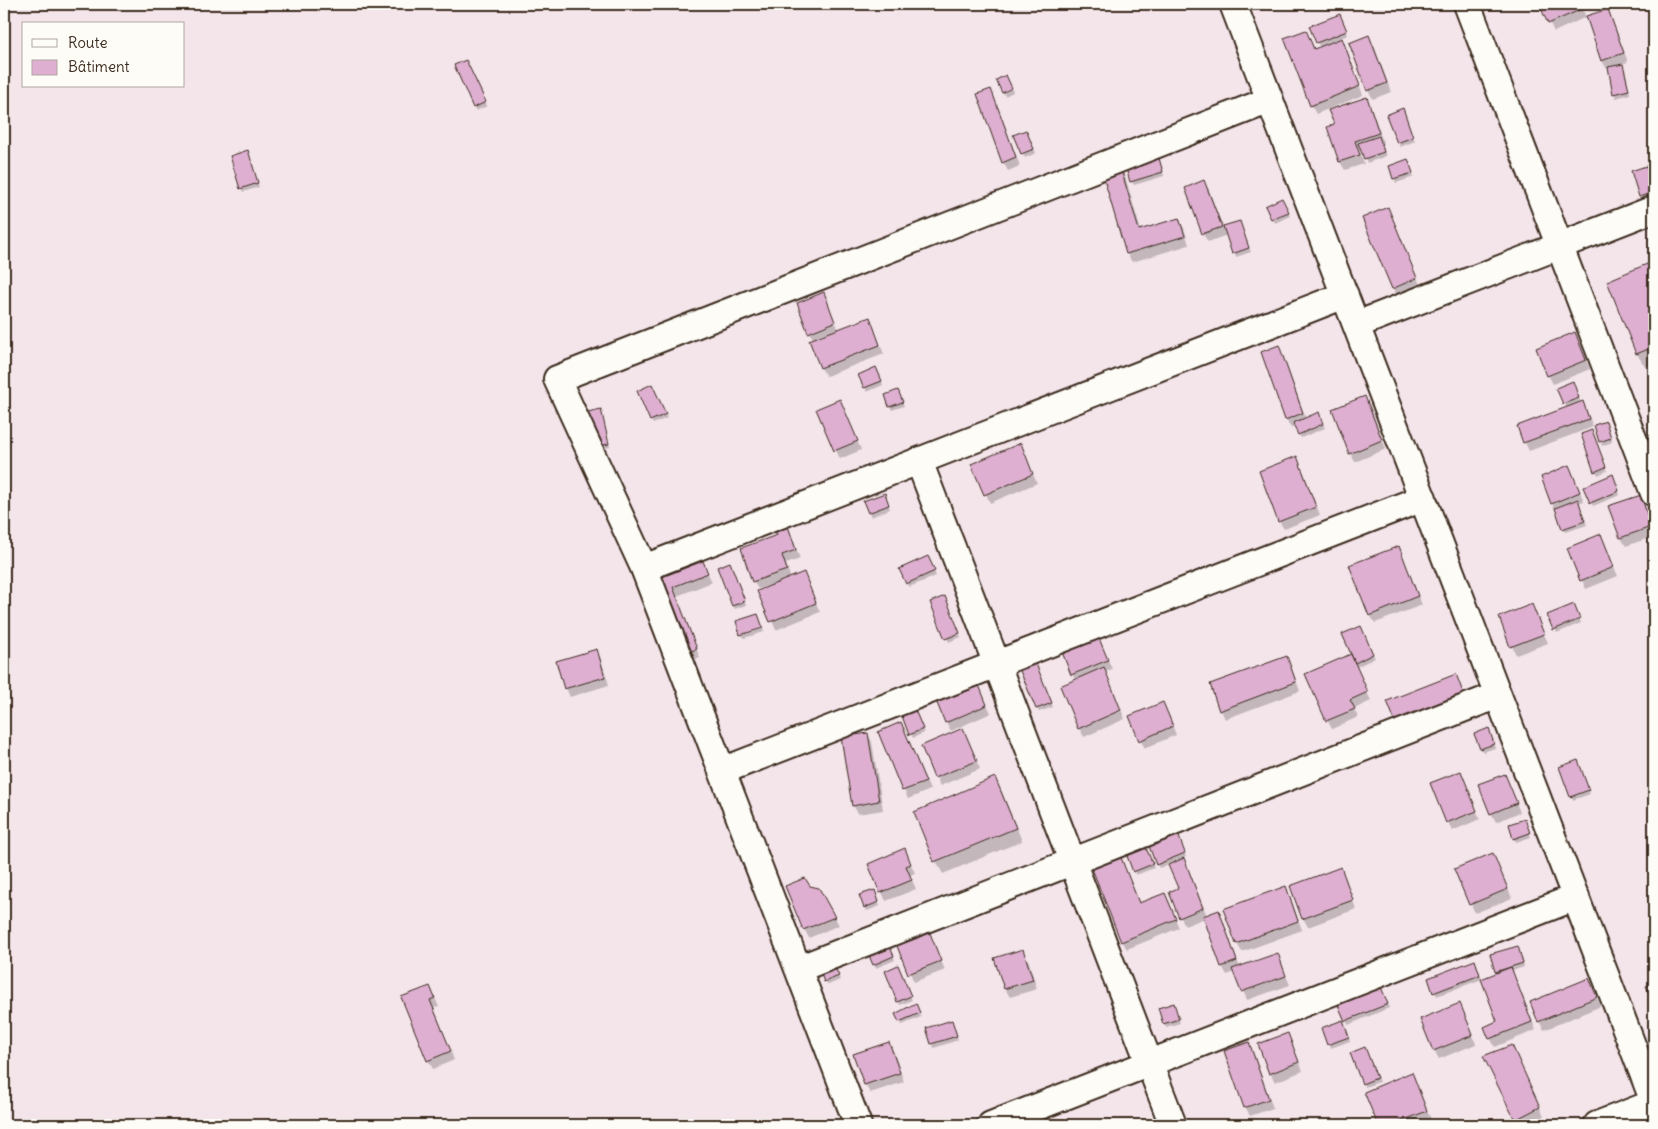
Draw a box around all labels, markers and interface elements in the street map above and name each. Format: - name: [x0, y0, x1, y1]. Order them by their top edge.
- legend: [22, 22, 185, 88]
- text: Route: [68, 33, 108, 52]
- text: Bâtiment: [68, 57, 130, 76]

